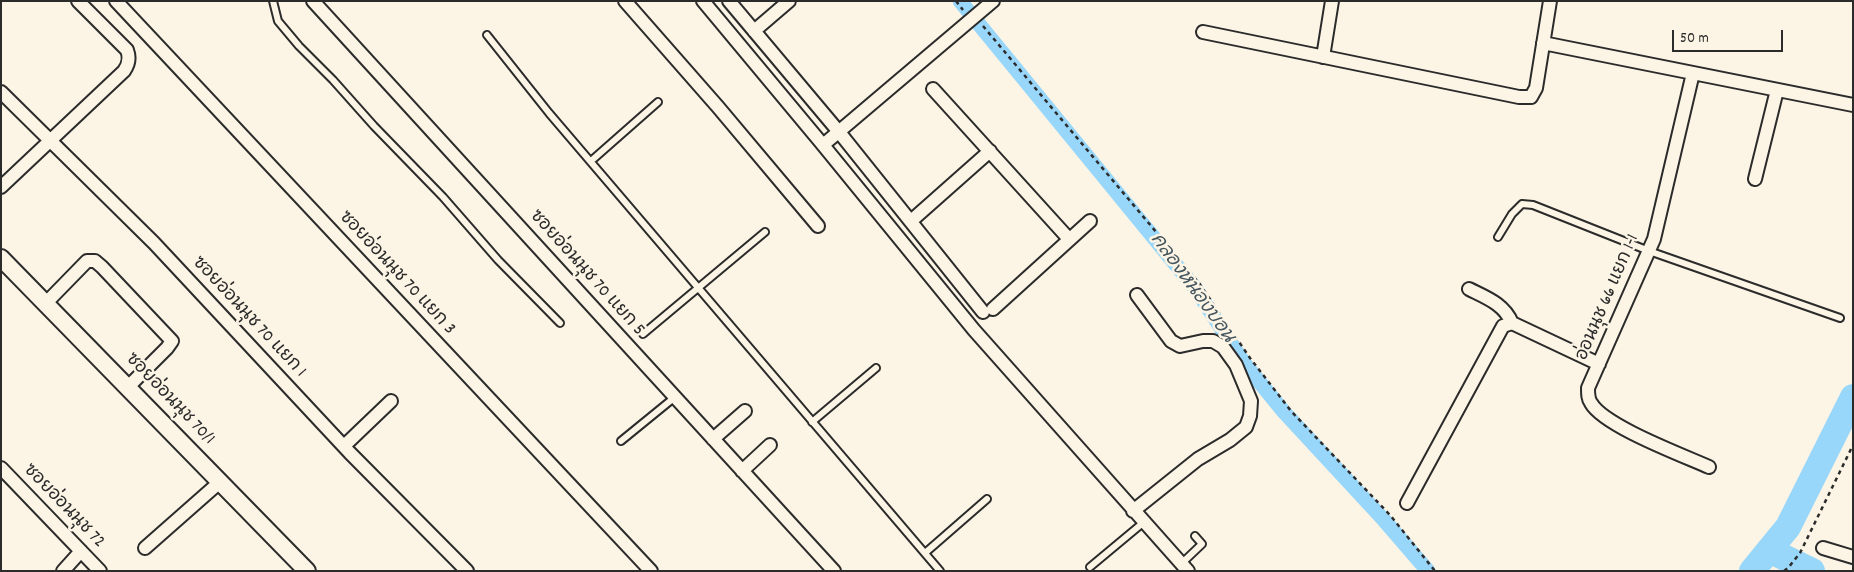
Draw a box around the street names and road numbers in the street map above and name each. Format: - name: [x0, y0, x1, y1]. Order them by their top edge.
- street label: ซอยอ่อนนุช 70 แยก 5: [524, 207, 648, 341]
- street label: ซอยอ่อนนุช 70 แยก 3: [333, 208, 459, 340]
- street label: อ่อนนุช 66 แยก 1-1: [1573, 232, 1645, 364]
- street label: ซอยอ่อนนุช 70 แยก 1: [186, 253, 310, 383]
- street label: ซอยอ่อนนุช 70/1: [120, 350, 218, 450]
- street label: ซอยอ่อนนุช 72: [18, 461, 108, 553]

